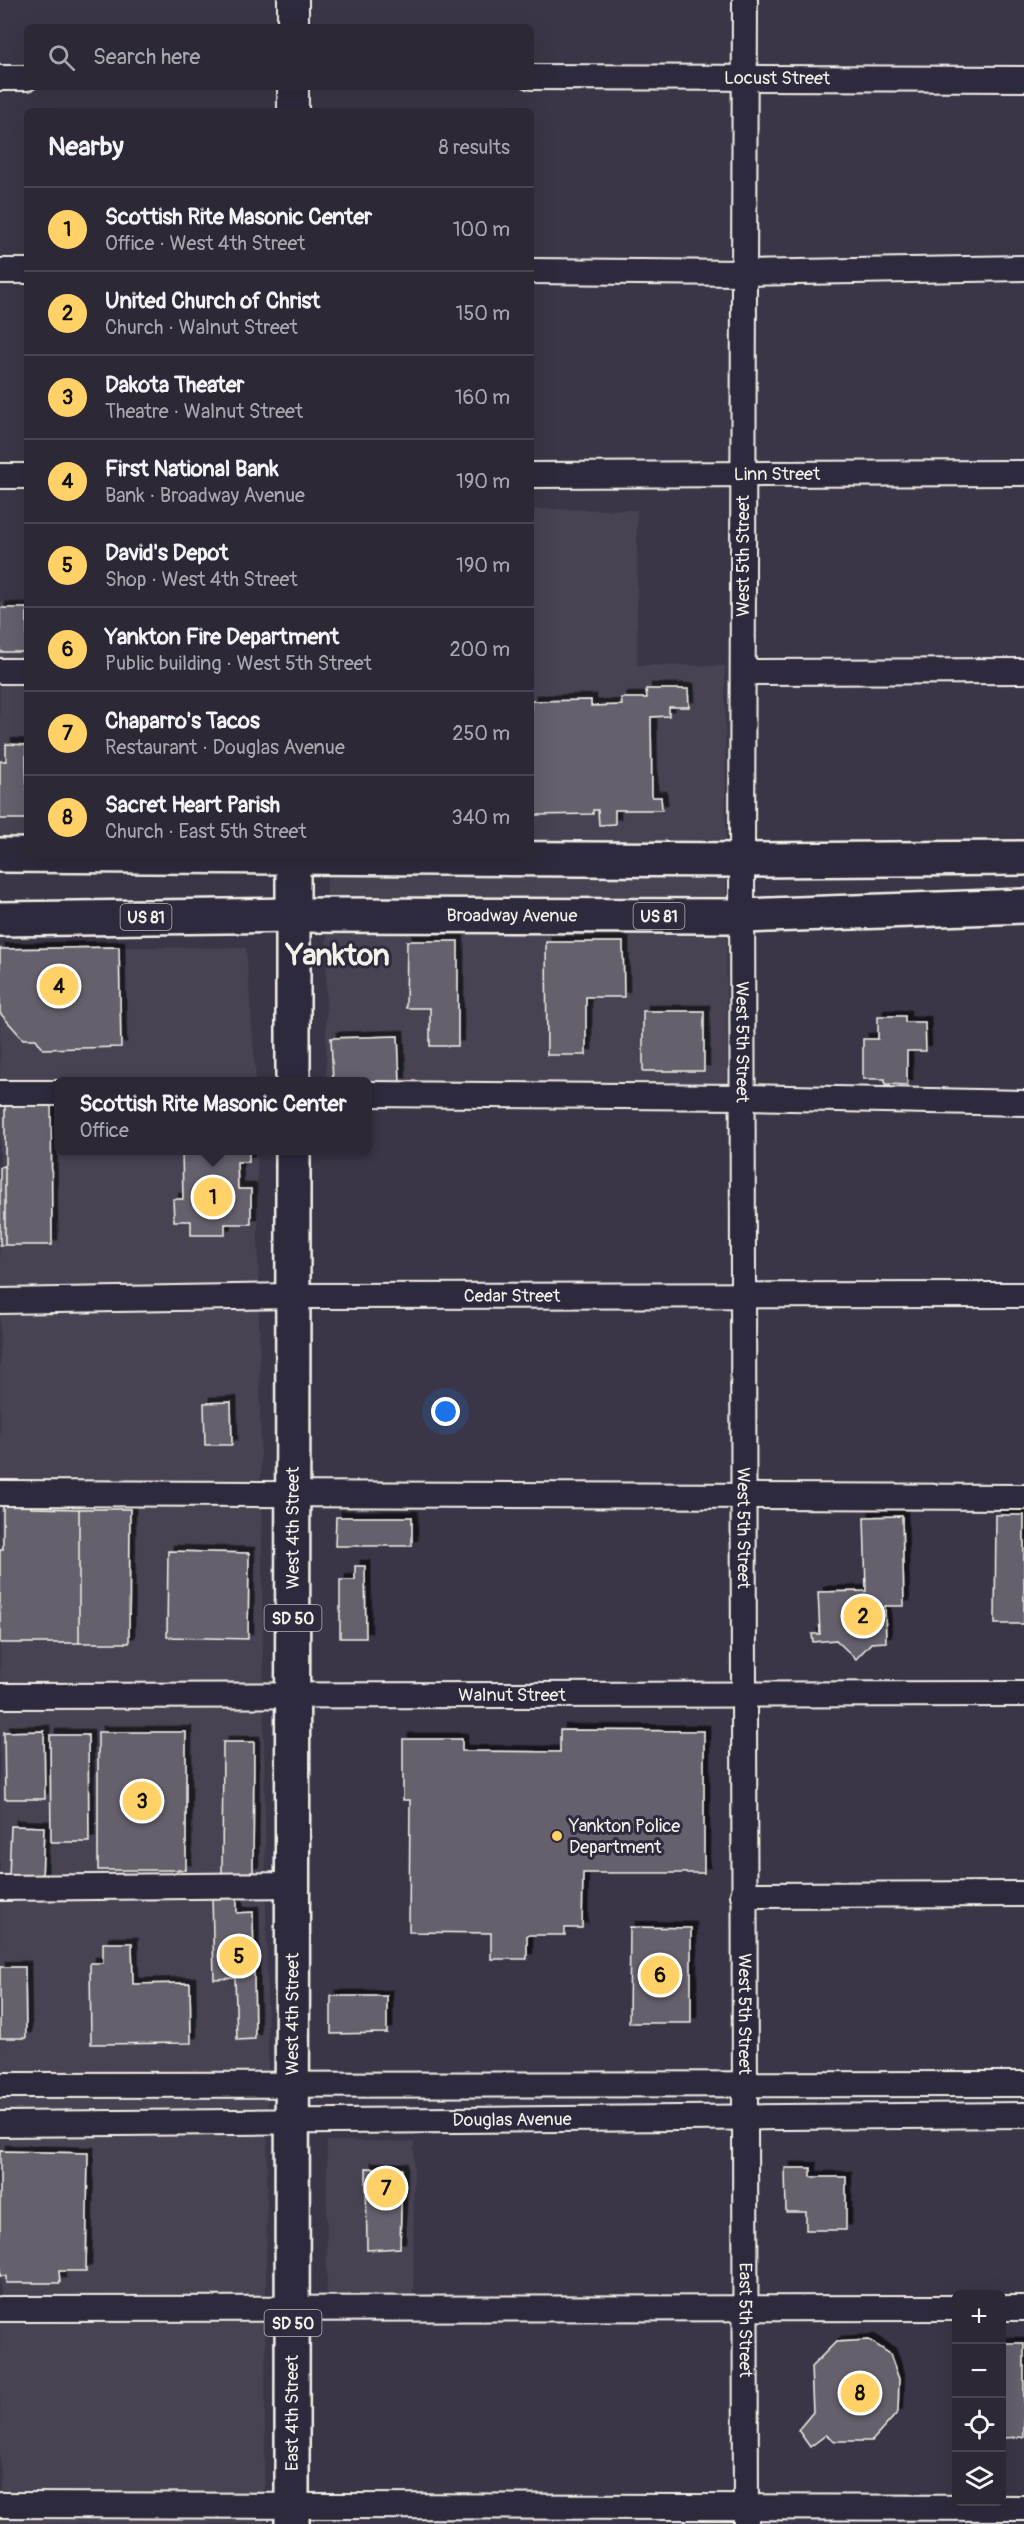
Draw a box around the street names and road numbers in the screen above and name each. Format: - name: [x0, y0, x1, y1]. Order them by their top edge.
- street label: Locust Street: [724, 67, 831, 90]
- street label: Linn Street: [734, 463, 821, 486]
- street label: West 5th Street: [732, 494, 755, 617]
- road number: US 81: [634, 903, 684, 929]
- road number: US 81: [120, 904, 172, 930]
- street label: Broadway Avenue: [447, 904, 577, 928]
- street label: West 5th Street: [730, 981, 754, 1104]
- street label: Cedar Street: [464, 1285, 561, 1308]
- street label: West 4th Street: [282, 1466, 305, 1589]
- street label: West 5th Street: [731, 1467, 755, 1590]
- road number: SD 50: [264, 1605, 322, 1631]
- street label: Walnut Street: [458, 1684, 566, 1707]
- street label: West 4th Street: [281, 1952, 304, 2075]
- street label: West 5th Street: [733, 1953, 756, 2076]
- street label: Douglas Avenue: [452, 2108, 572, 2132]
- street label: East 5th Street: [733, 2262, 757, 2378]
- road number: SD 50: [264, 2310, 322, 2336]
- street label: East 4th Street: [281, 2354, 304, 2471]

